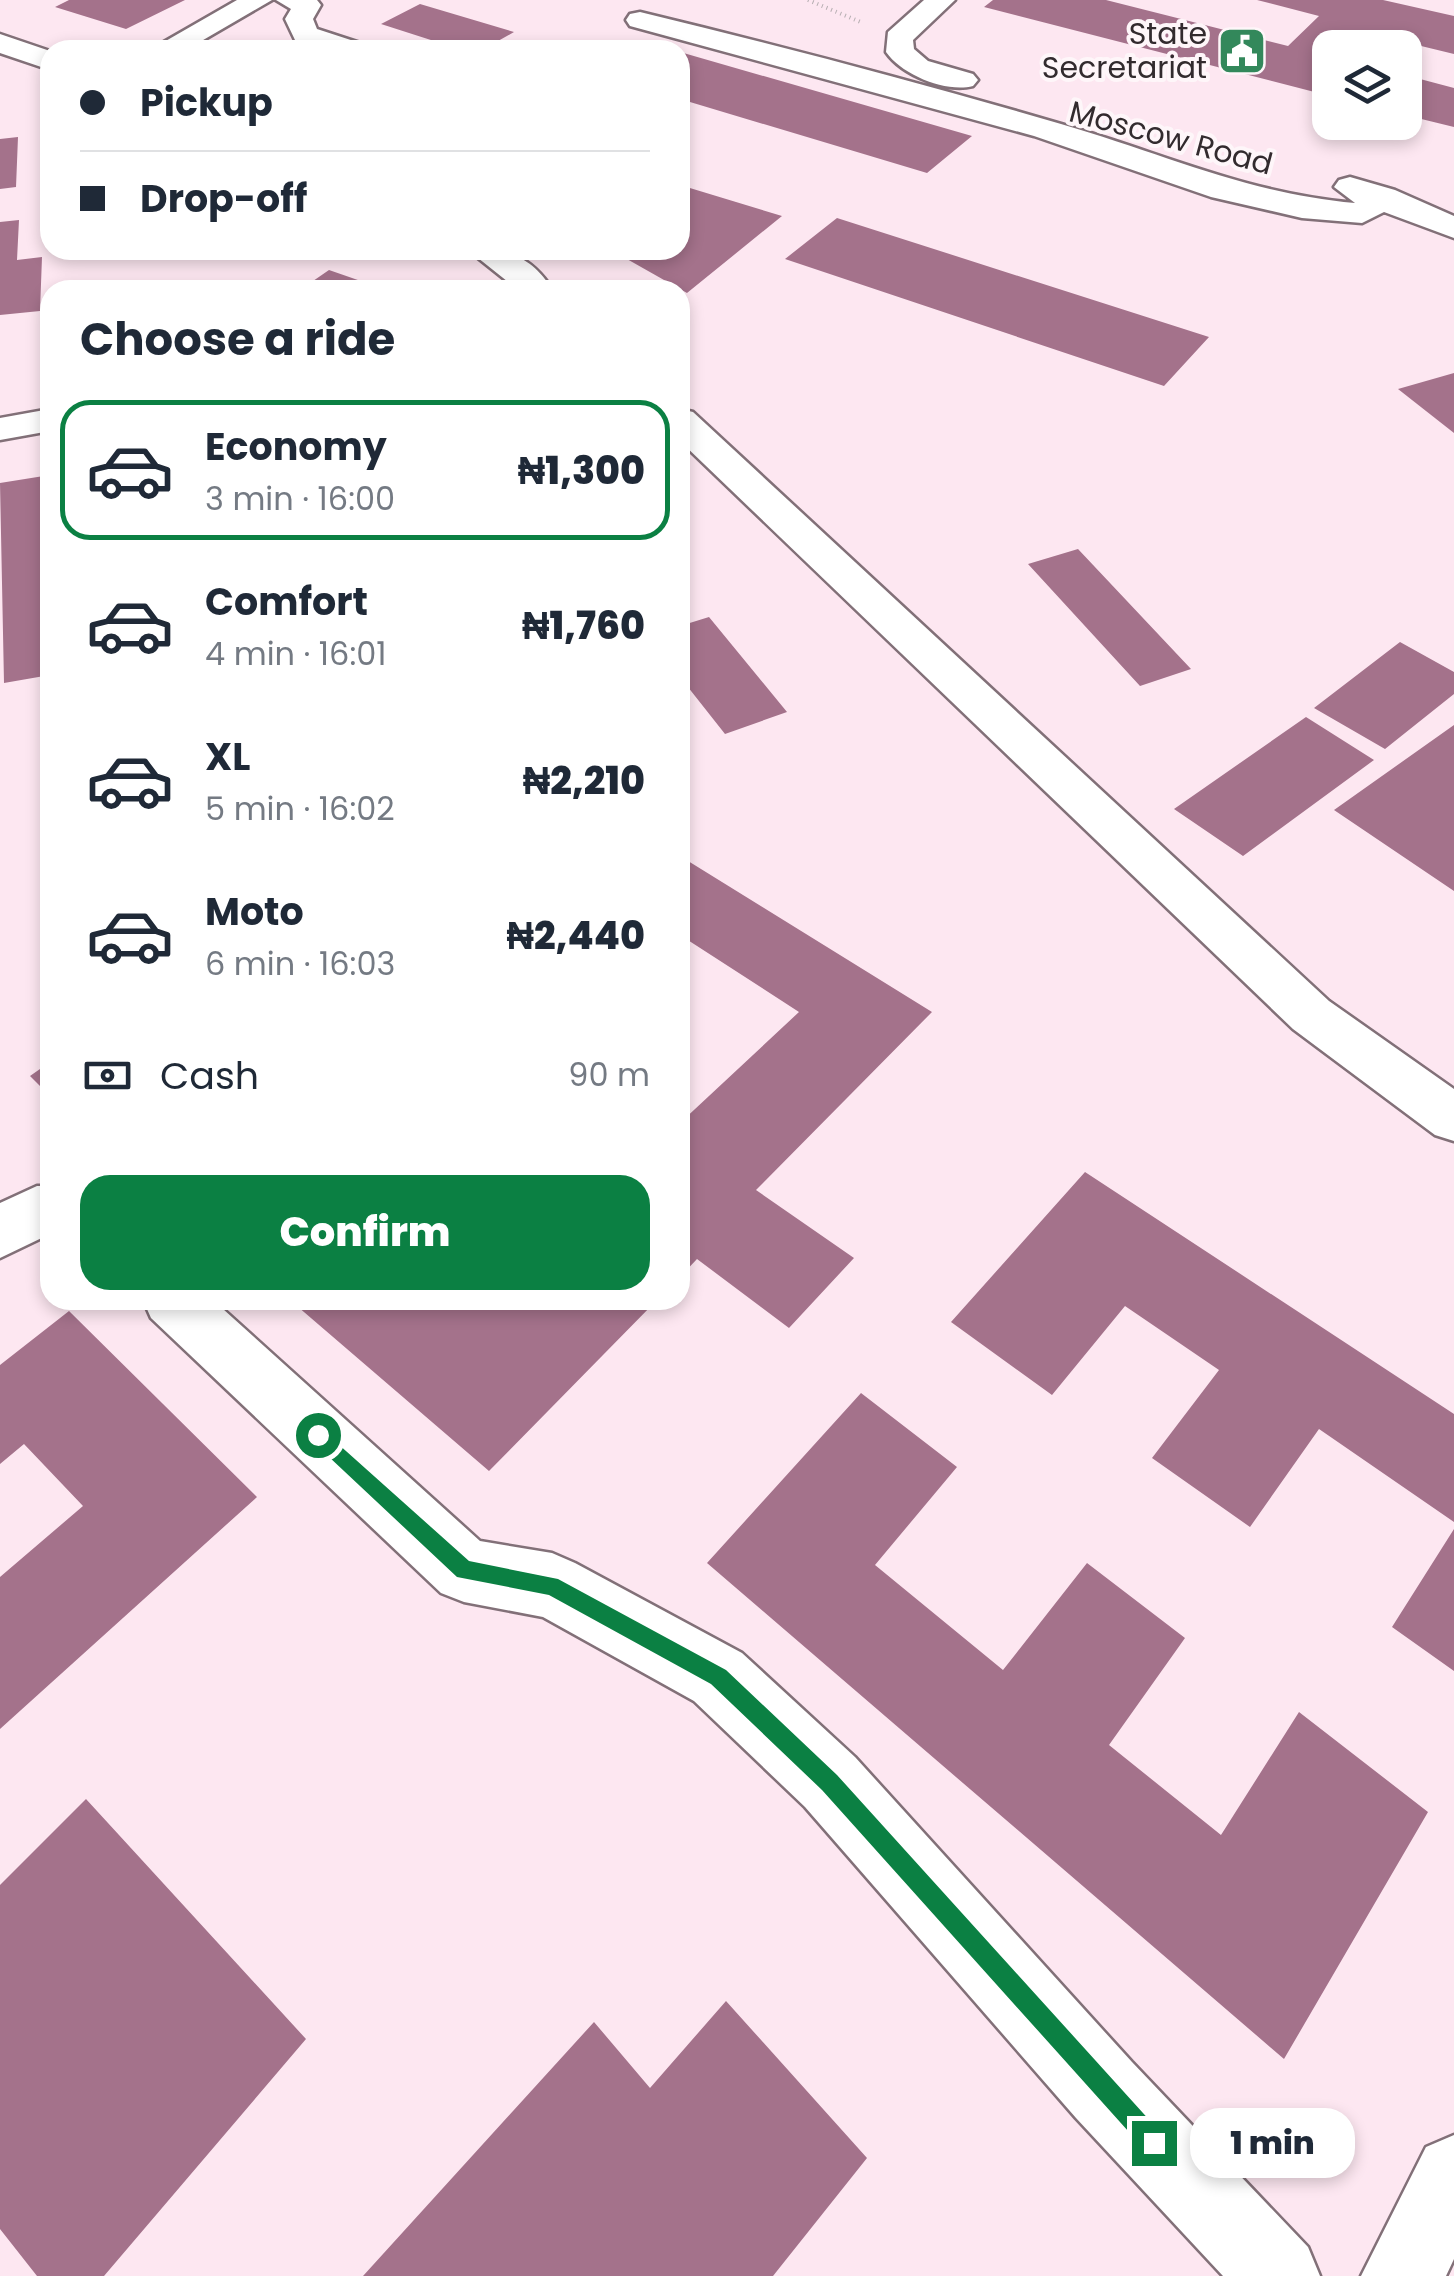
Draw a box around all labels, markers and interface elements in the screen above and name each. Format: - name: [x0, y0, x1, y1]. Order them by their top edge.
- place label: State Secretariat: [1042, 12, 1207, 89]
- public building icon: State Secretariat: [1216, 25, 1268, 77]
- map controls: [1312, 30, 1422, 140]
- button: layers: [1312, 30, 1422, 140]
- text: Pickup: [140, 76, 273, 129]
- street label: Moscow Road: [1065, 90, 1277, 185]
- text: Drop-off: [140, 172, 308, 225]
- text: Choose a ride: [80, 308, 395, 371]
- text: Economy: [205, 420, 387, 473]
- icon: car: [85, 425, 175, 515]
- text: ₦1,300: [518, 444, 645, 497]
- text: 3 min · 16:00: [205, 476, 395, 521]
- text: Comfort: [205, 575, 368, 628]
- icon: car: [85, 580, 175, 670]
- text: ₦1,760: [522, 599, 645, 652]
- text: 4 min · 16:01: [205, 631, 387, 676]
- text: XL: [205, 730, 250, 783]
- icon: car: [85, 735, 175, 825]
- text: ₦2,210: [523, 754, 645, 807]
- text: 5 min · 16:02: [205, 786, 395, 831]
- text: Moto: [205, 885, 304, 938]
- icon: car: [85, 890, 175, 980]
- text: ₦2,440: [507, 909, 645, 962]
- text: 6 min · 16:03: [205, 941, 395, 986]
- icon: cash: [80, 1048, 135, 1103]
- text: Cash: [160, 1049, 259, 1102]
- text: 90 m: [568, 1052, 650, 1097]
- button: Confirm: [80, 1175, 650, 1290]
- route start: [296, 1413, 341, 1458]
- callout: 1 min: [1189, 2108, 1354, 2178]
- text: 1 min: [1230, 2120, 1315, 2165]
- route end: [1132, 2121, 1177, 2166]

